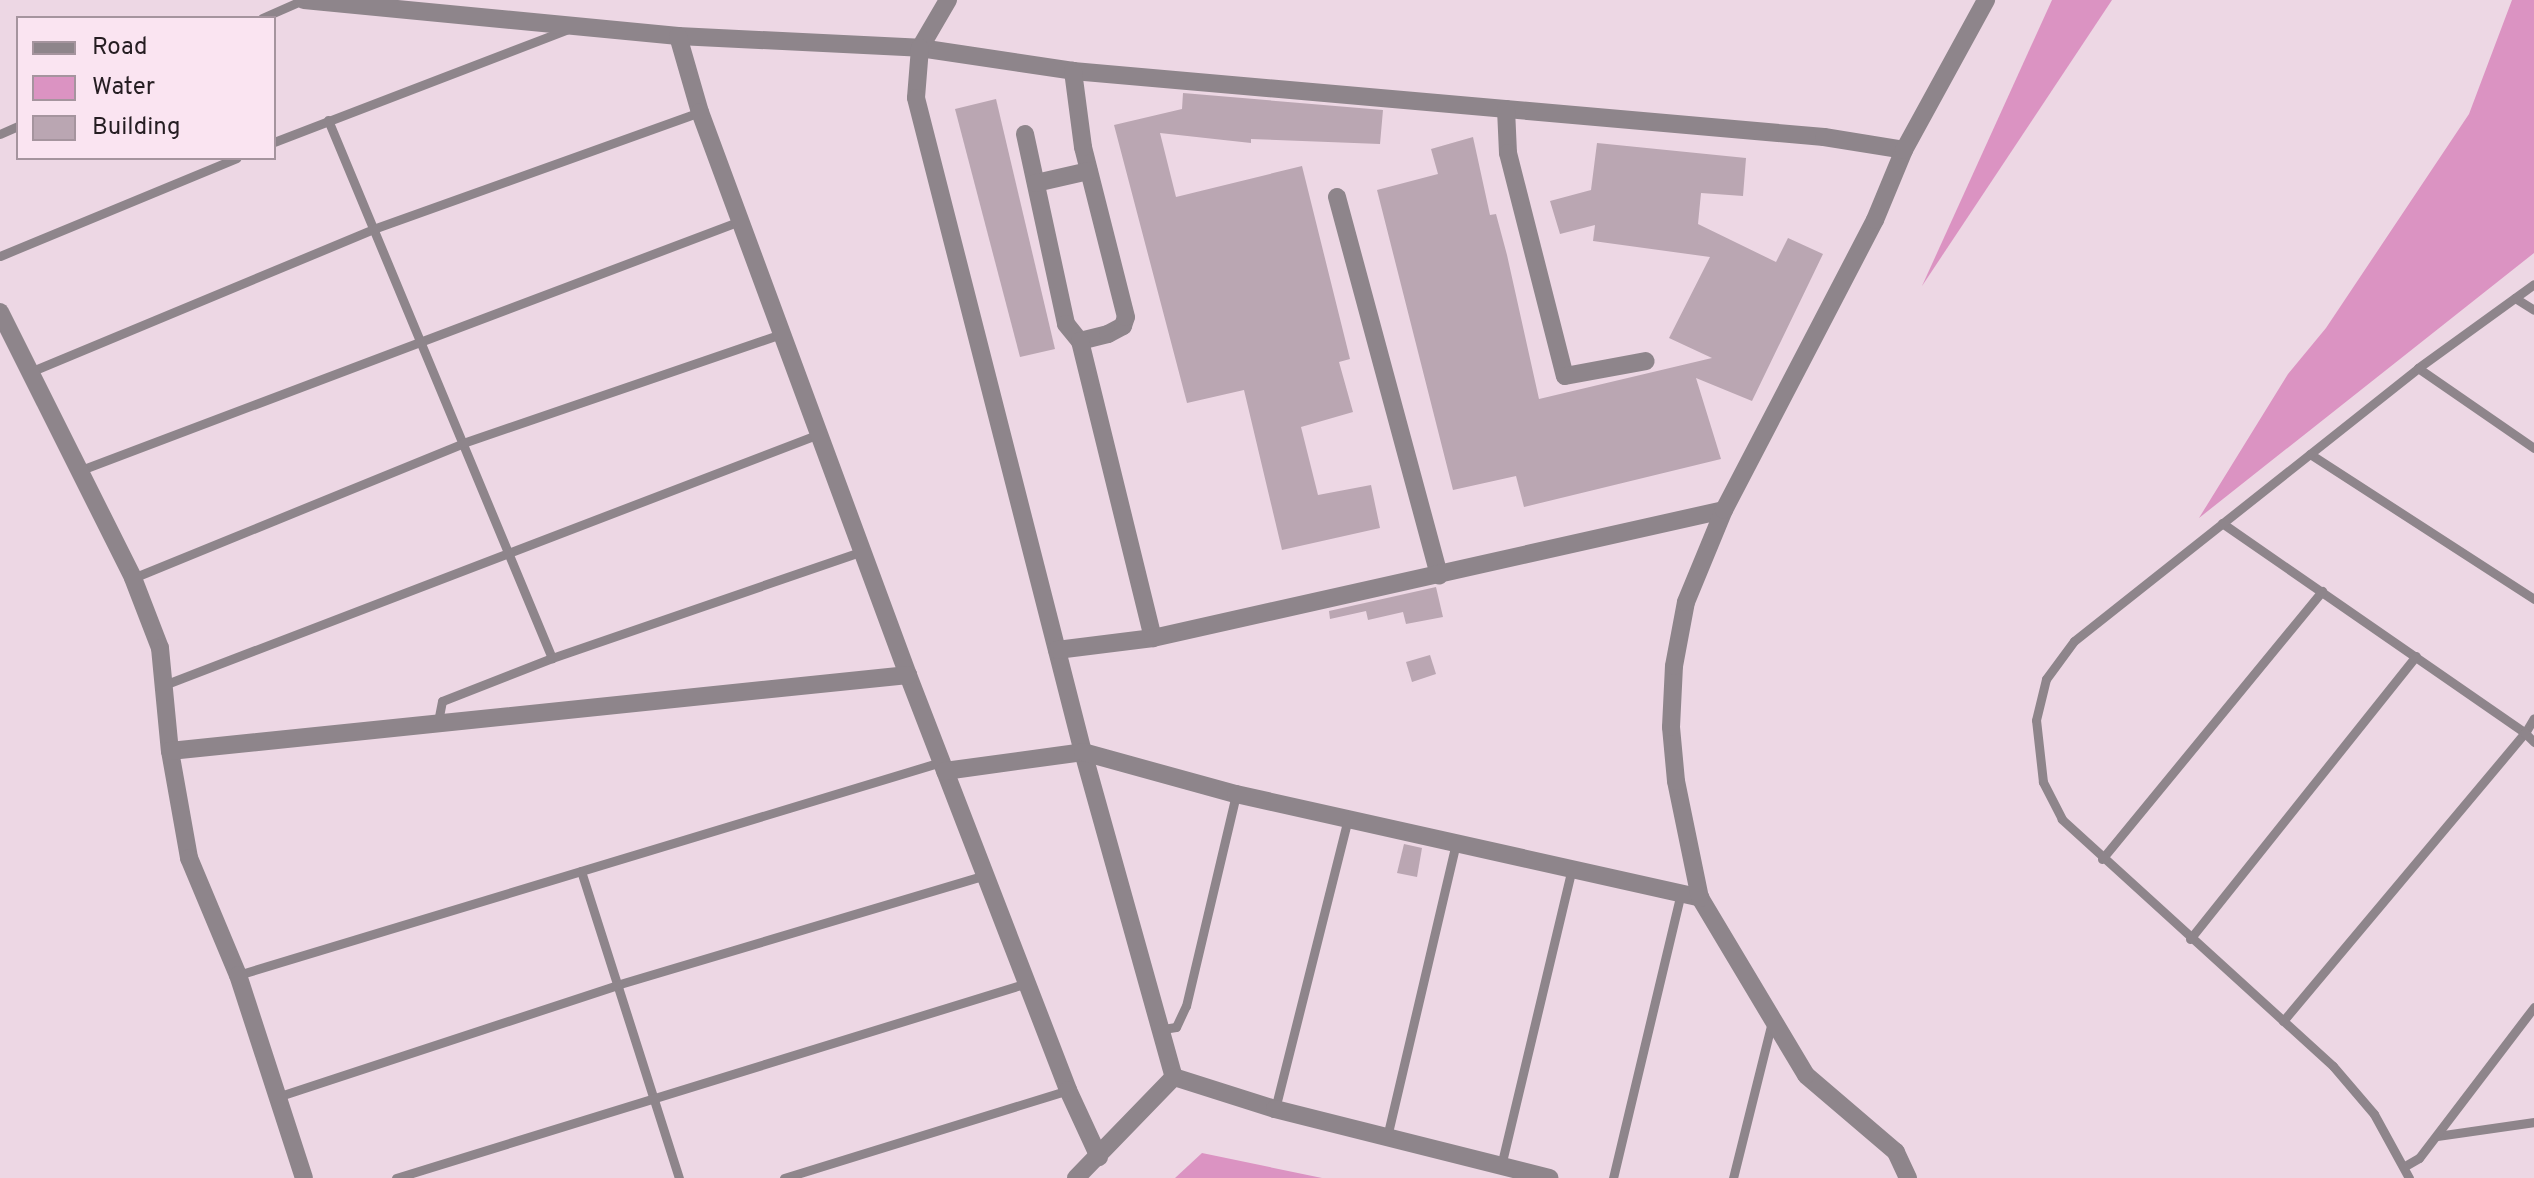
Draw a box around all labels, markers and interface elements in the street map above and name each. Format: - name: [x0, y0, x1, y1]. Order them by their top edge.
- legend: [16, 16, 276, 160]
- text: Road: [92, 33, 148, 63]
- text: Water: [92, 73, 155, 103]
- text: Building: [92, 113, 181, 143]

